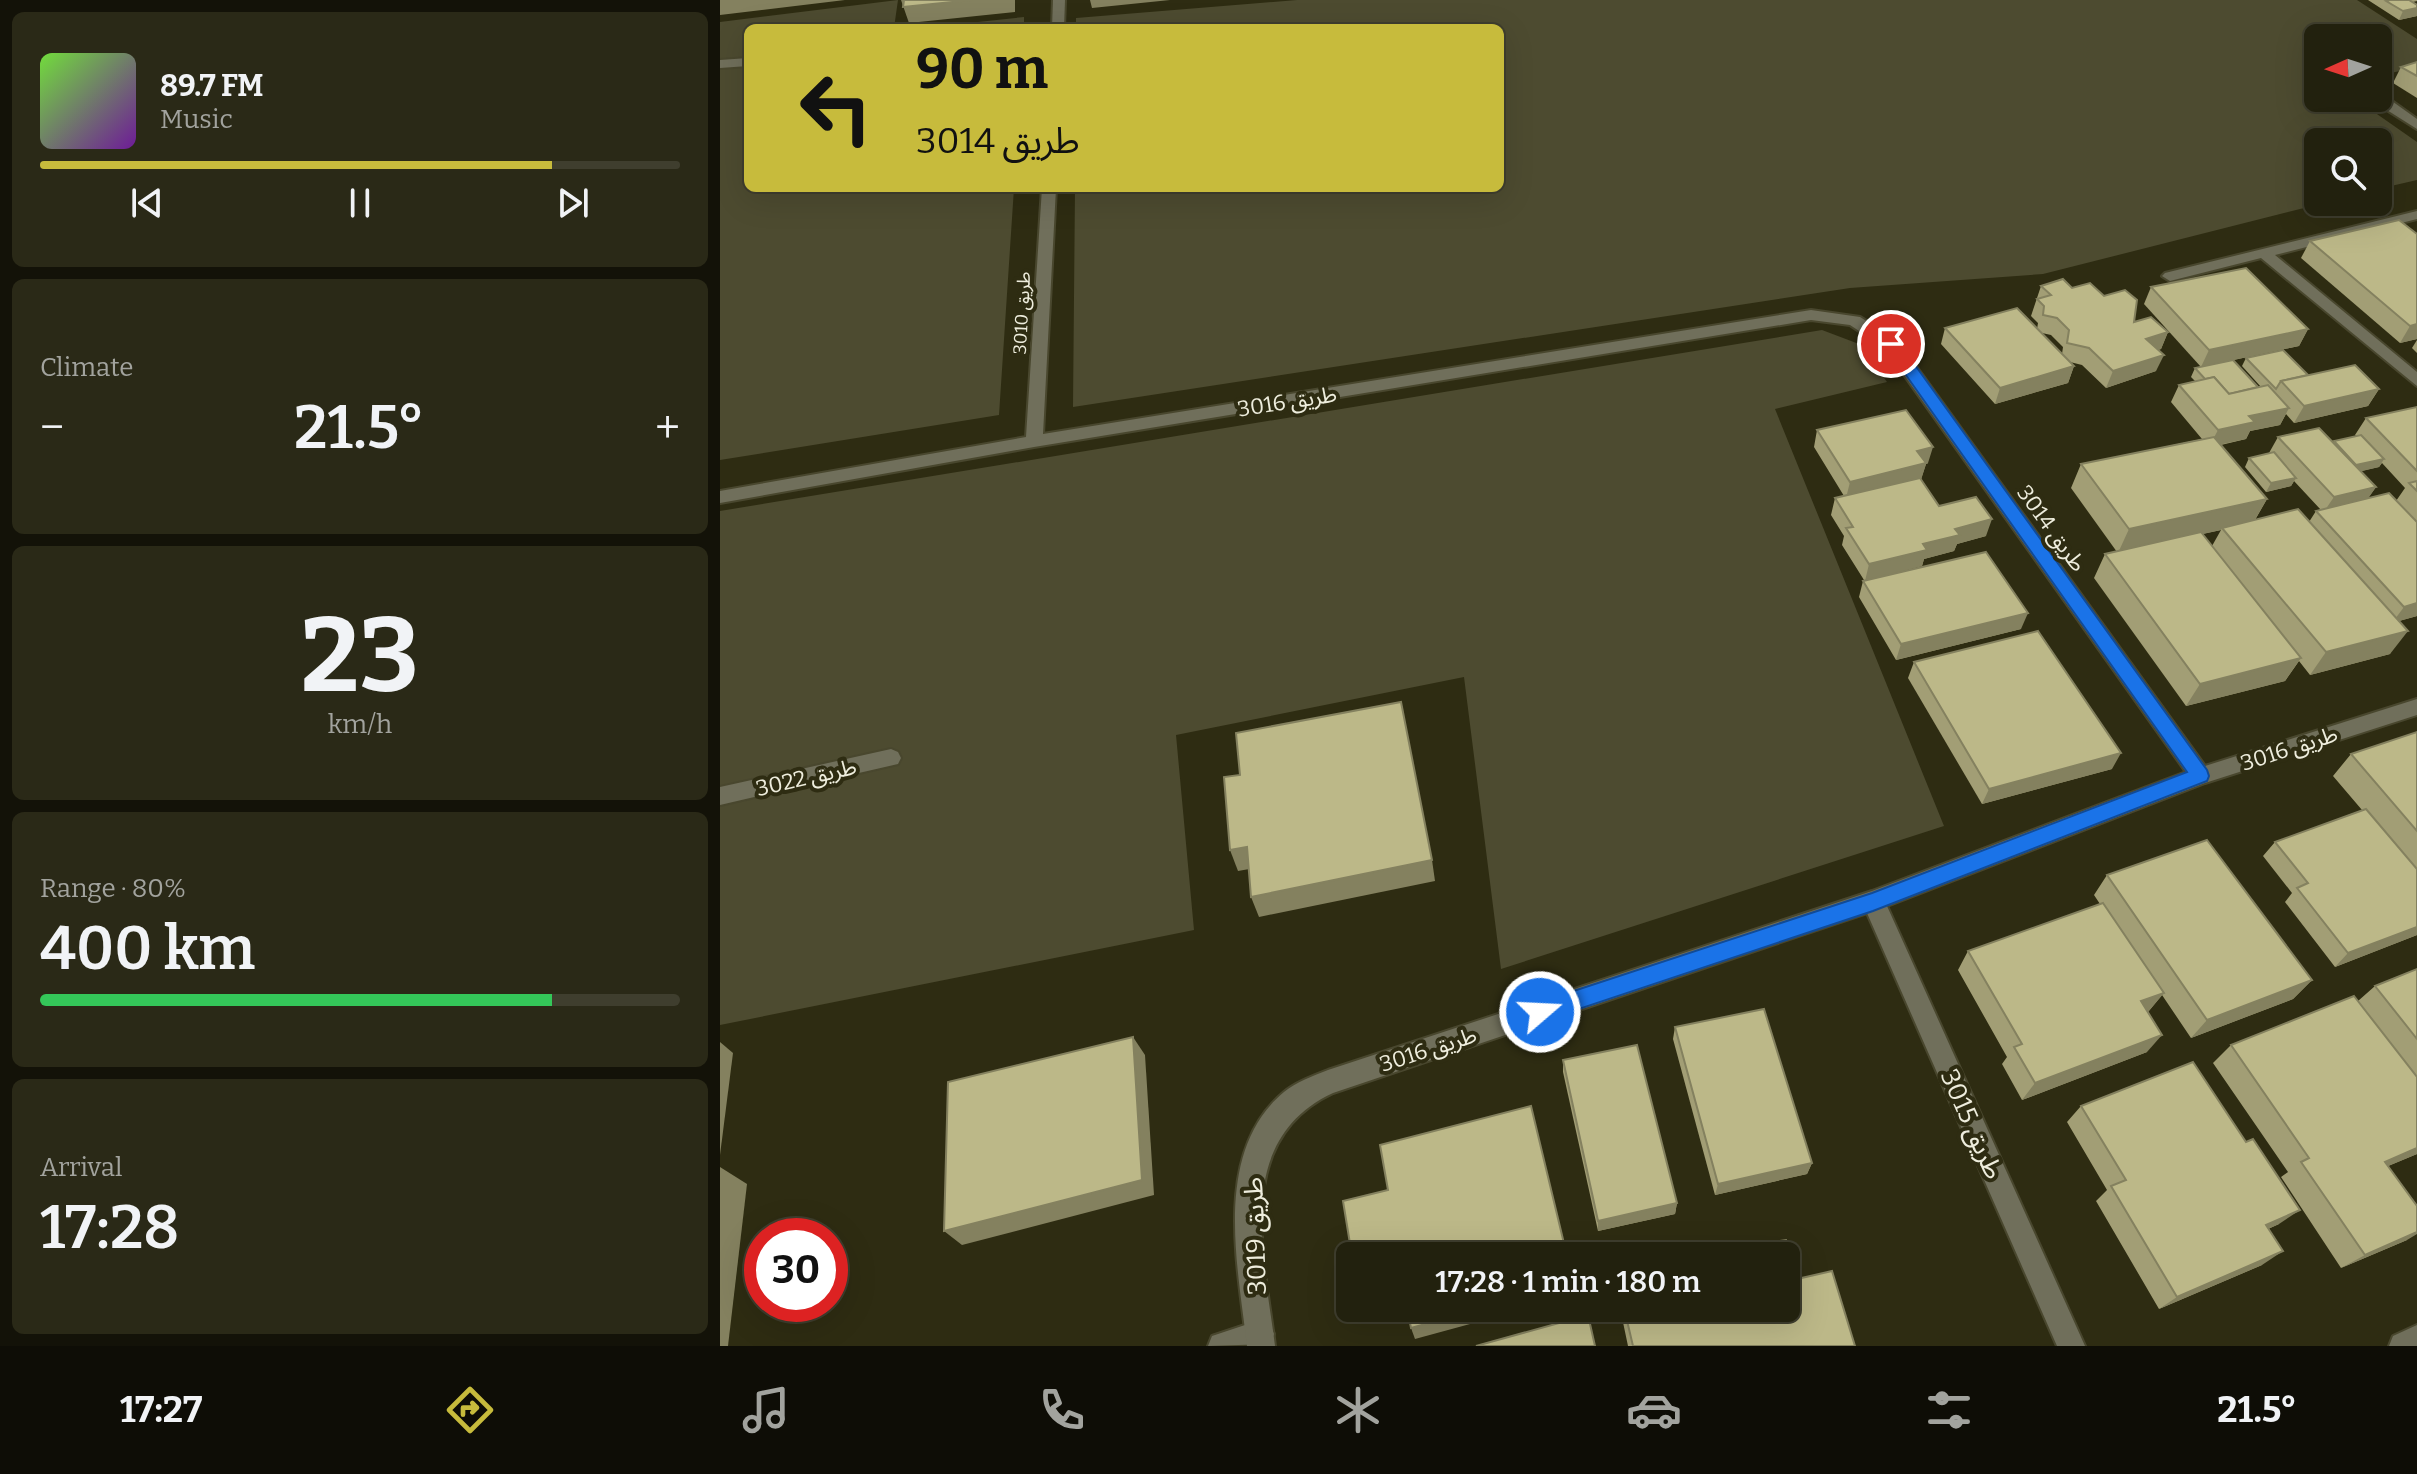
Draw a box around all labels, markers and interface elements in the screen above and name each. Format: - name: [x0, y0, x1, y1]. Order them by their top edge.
- north arrow: [2304, 24, 2392, 112]
- map controls: [2304, 24, 2392, 216]
- text: 90 m: [916, 36, 1048, 103]
- icon: left: [784, 56, 888, 160]
- text: 89.7 FM: [160, 68, 263, 104]
- text: Music: [160, 104, 233, 135]
- text: طريق 3014: [916, 119, 1080, 163]
- button: search: [2304, 128, 2392, 216]
- icon: previous: [125, 181, 169, 225]
- icon: pause: [338, 181, 382, 225]
- icon: next: [551, 181, 595, 225]
- street label: طريق 3010: [1009, 271, 1035, 355]
- pin: [1857, 310, 1925, 378]
- icon: arrive: [1869, 322, 1913, 366]
- text: Climate: [40, 352, 134, 383]
- street label: طريق 3016: [1236, 380, 1339, 423]
- text: 21.5°: [294, 392, 425, 464]
- text: −: [40, 401, 64, 454]
- text: +: [655, 401, 680, 454]
- street label: طريق 3014: [2011, 480, 2092, 577]
- text: 23: [301, 594, 419, 719]
- text: km/h: [328, 709, 392, 740]
- street label: طريق 3016: [2237, 720, 2341, 777]
- street label: طريق 3022: [753, 753, 859, 802]
- text: Range · 80%: [40, 873, 186, 904]
- text: 400 km: [40, 913, 255, 985]
- position arrow: [1498, 970, 1582, 1054]
- street label: طريق 3016: [1376, 1021, 1480, 1078]
- street label: طريق 3015: [1934, 1064, 2009, 1184]
- text: Arrival: [40, 1152, 122, 1183]
- street label: طريق 3019: [1238, 1176, 1273, 1296]
- text: 17:28: [40, 1192, 179, 1264]
- speed limit sign: 30: [744, 1218, 848, 1322]
- text: 17:28 · 1 min · 180 m: [1435, 1264, 1701, 1300]
- icon: directions: [442, 1382, 498, 1438]
- icon: music: [738, 1382, 794, 1438]
- icon: phone: [1034, 1382, 1090, 1438]
- icon: climate: [1330, 1382, 1386, 1438]
- icon: car: [1626, 1382, 1682, 1438]
- icon: filters: [1921, 1382, 1977, 1438]
- text: 17:27: [120, 1388, 202, 1432]
- text: 21.5°: [2217, 1388, 2297, 1432]

